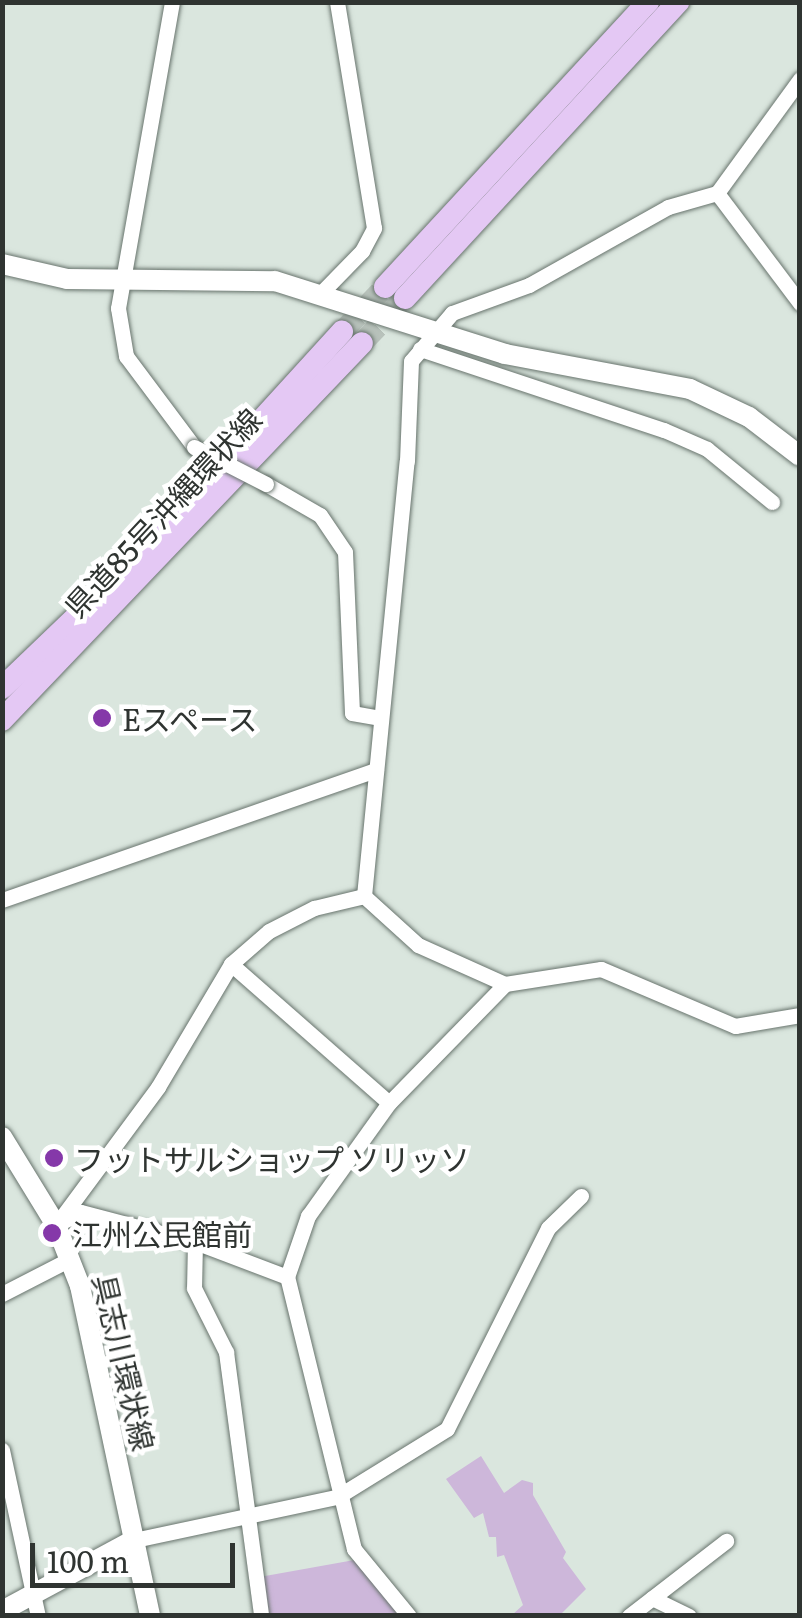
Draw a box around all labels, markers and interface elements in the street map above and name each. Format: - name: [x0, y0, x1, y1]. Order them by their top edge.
- street label: 県道85号沖縄環状線: [56, 400, 268, 624]
- place label: Eスペース: [122, 700, 261, 736]
- marker: Eスペース: [91, 707, 113, 729]
- place label: フットサルショップ ソリッソ: [74, 1140, 470, 1176]
- marker: フットサルショップ ソリッソ: [43, 1147, 65, 1169]
- place label: 江州公民館前: [72, 1215, 252, 1251]
- marker: 江州公民館前: [41, 1222, 63, 1244]
- street label: 具志川環状線: [87, 1270, 163, 1454]
- scale bar: [35, 1523, 240, 1585]
- text: 100 m: [47, 1538, 129, 1582]

